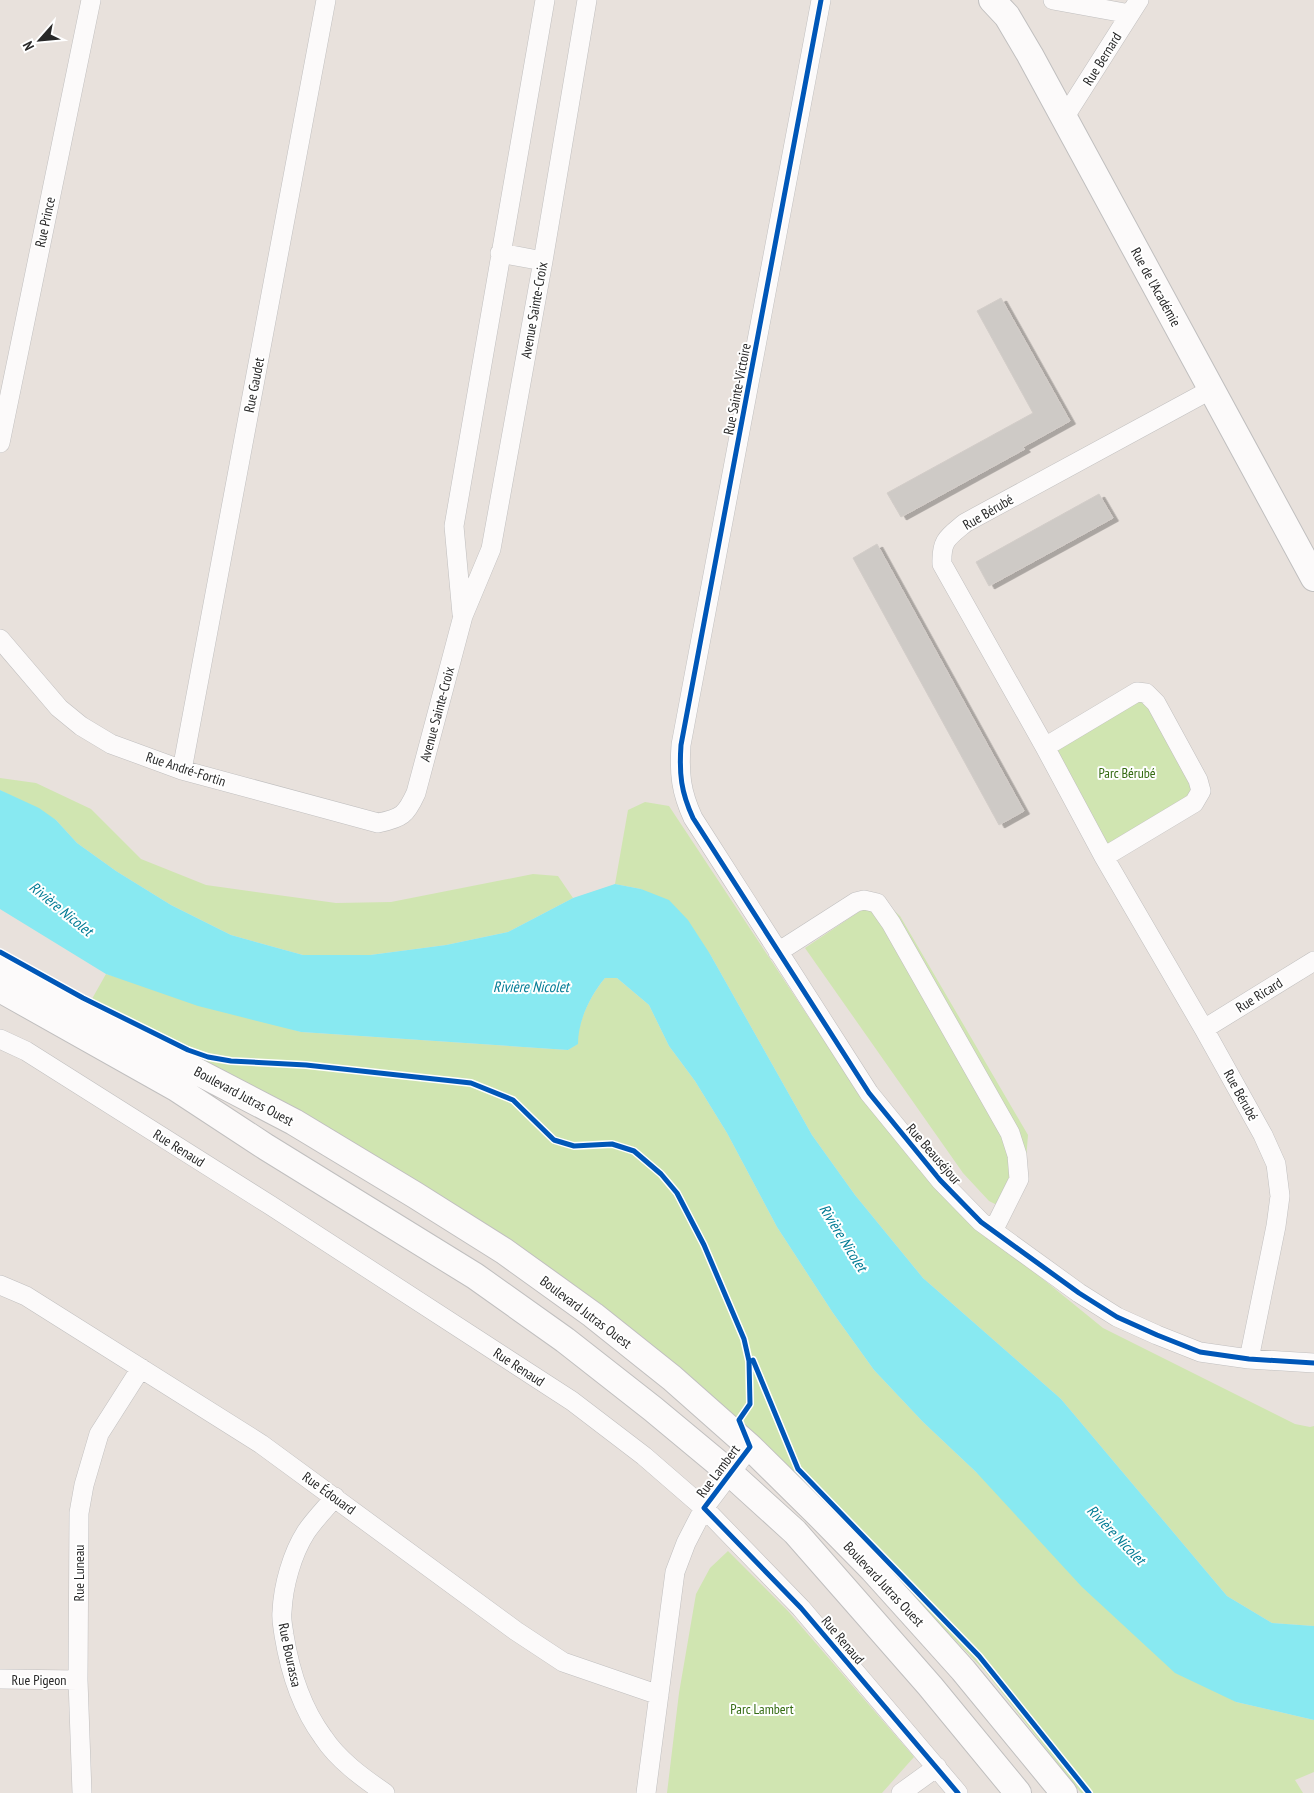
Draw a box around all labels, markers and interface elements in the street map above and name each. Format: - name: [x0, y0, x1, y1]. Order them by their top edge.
- north arrow: [15, 15, 65, 65]
- street label: Rue Bernard: [1079, 29, 1125, 89]
- text: N: [19, 38, 38, 53]
- street label: Rue Prince: [31, 195, 59, 249]
- street label: Rue de l'Académie: [1127, 244, 1185, 330]
- street label: Avenue Sainte-Croix: [517, 260, 551, 360]
- street label: Rue Sainte-Victoire: [719, 342, 755, 436]
- street label: Rue Gaudet: [240, 356, 268, 414]
- street label: Rue Bérubé: [959, 490, 1017, 534]
- street label: Avenue Sainte-Croix: [416, 664, 458, 764]
- street label: Rue André-Fortin: [144, 748, 228, 790]
- park label: Parc Bérubé: [1098, 764, 1156, 782]
- water label: Rivière Nicolet: [26, 877, 98, 941]
- street label: Rue Ricard: [1232, 974, 1286, 1016]
- water label: Rivière Nicolet: [493, 977, 571, 996]
- street label: Boulevard Jutras Ouest: [191, 1062, 297, 1130]
- street label: Rue Bérubé: [1220, 1066, 1262, 1124]
- street label: Rue Beauséjour: [903, 1120, 966, 1188]
- street label: Rue Renaud: [150, 1125, 208, 1171]
- water label: Rivière Nicolet: [815, 1201, 873, 1277]
- street label: Boulevard Jutras Ouest: [537, 1272, 635, 1352]
- street label: Rue Renaud: [490, 1344, 548, 1390]
- street label: Rue Lambert: [692, 1441, 744, 1501]
- street label: Rue Édouard: [299, 1468, 359, 1518]
- water label: Rivière Nicolet: [1083, 1501, 1151, 1570]
- street label: Boulevard Jutras Ouest: [840, 1538, 928, 1630]
- street label: Rue Luneau: [70, 1545, 88, 1601]
- street label: Rue Renaud: [818, 1612, 868, 1668]
- street label: Rue Bourassa: [274, 1621, 306, 1689]
- street label: Rue Pigeon: [12, 1671, 66, 1689]
- park label: Parc Lambert: [730, 1700, 794, 1718]

